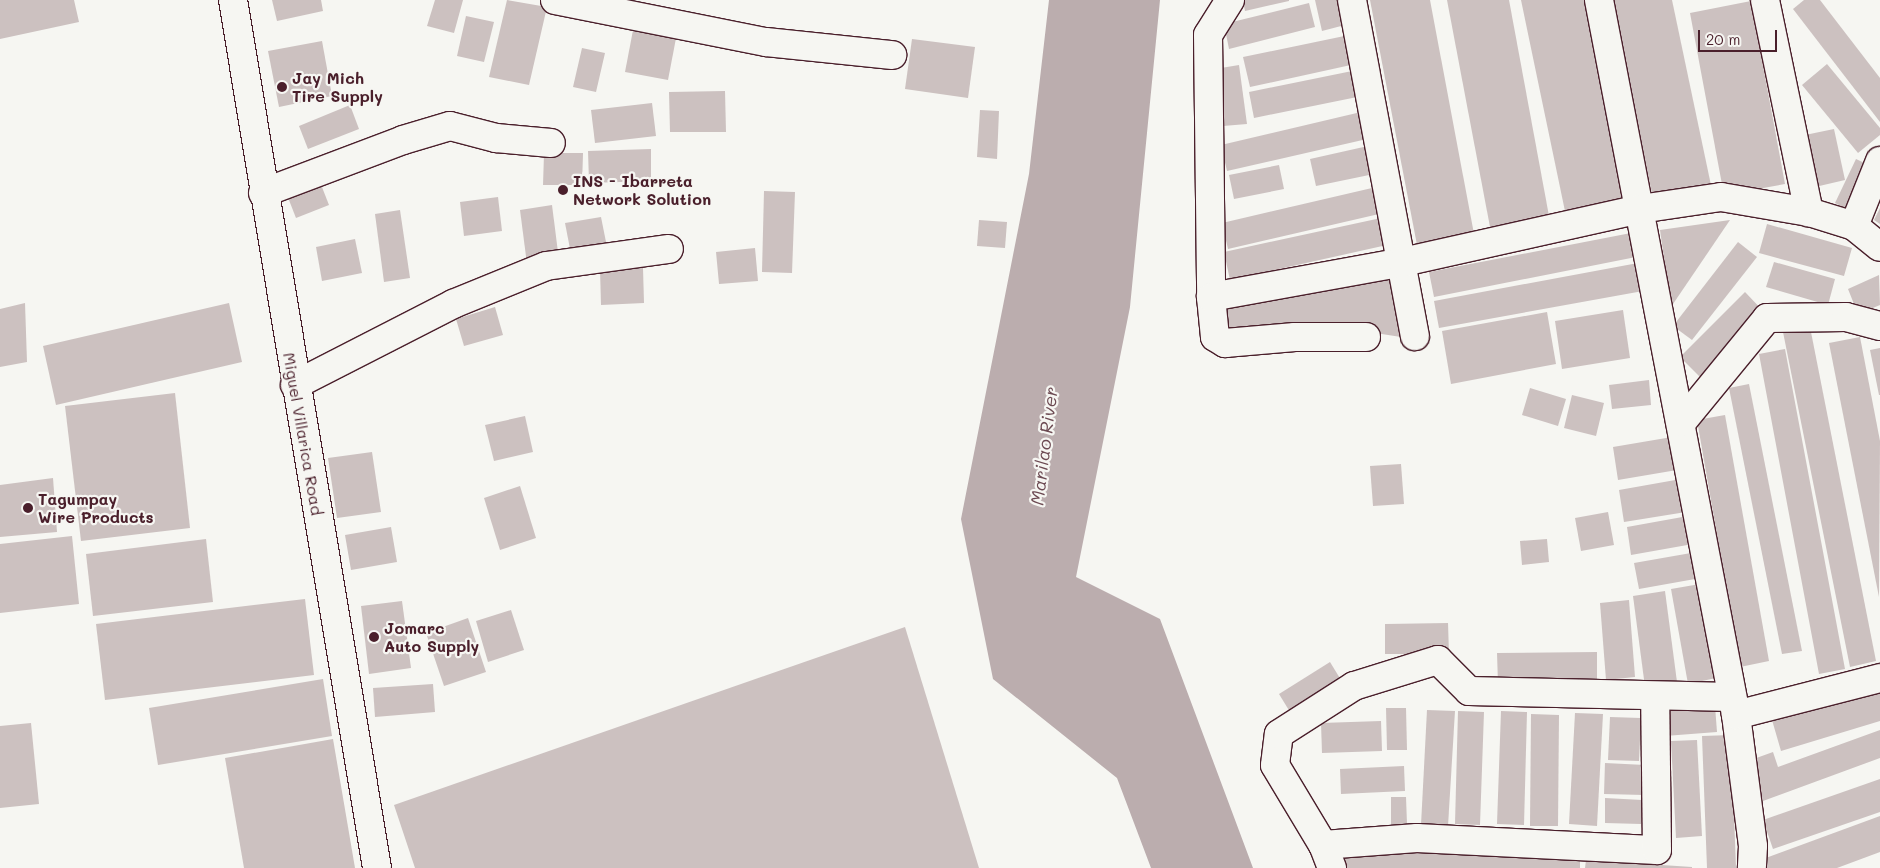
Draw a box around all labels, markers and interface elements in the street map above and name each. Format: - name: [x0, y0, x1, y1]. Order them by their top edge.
- scale bar: [1700, 20, 1779, 52]
- text: 20 m: [1706, 29, 1740, 49]
- place label: Jay Mich Tire Supply: [292, 68, 383, 106]
- marker: Jay Mich Tire Supply: [276, 81, 288, 93]
- place label: INS - Ibarreta Network Solution: [573, 171, 711, 209]
- marker: INS - Ibarreta Network Solution: [557, 184, 569, 196]
- street label: Miguel Villarica Road: [279, 351, 327, 517]
- water label: Marilao River: [1026, 386, 1062, 506]
- place label: Tagumpay Wire Products: [38, 489, 154, 527]
- marker: Tagumpay Wire Products: [22, 502, 34, 514]
- place label: Jomarc Auto Supply: [384, 618, 479, 656]
- marker: Jomarc Auto Supply: [368, 631, 380, 643]

